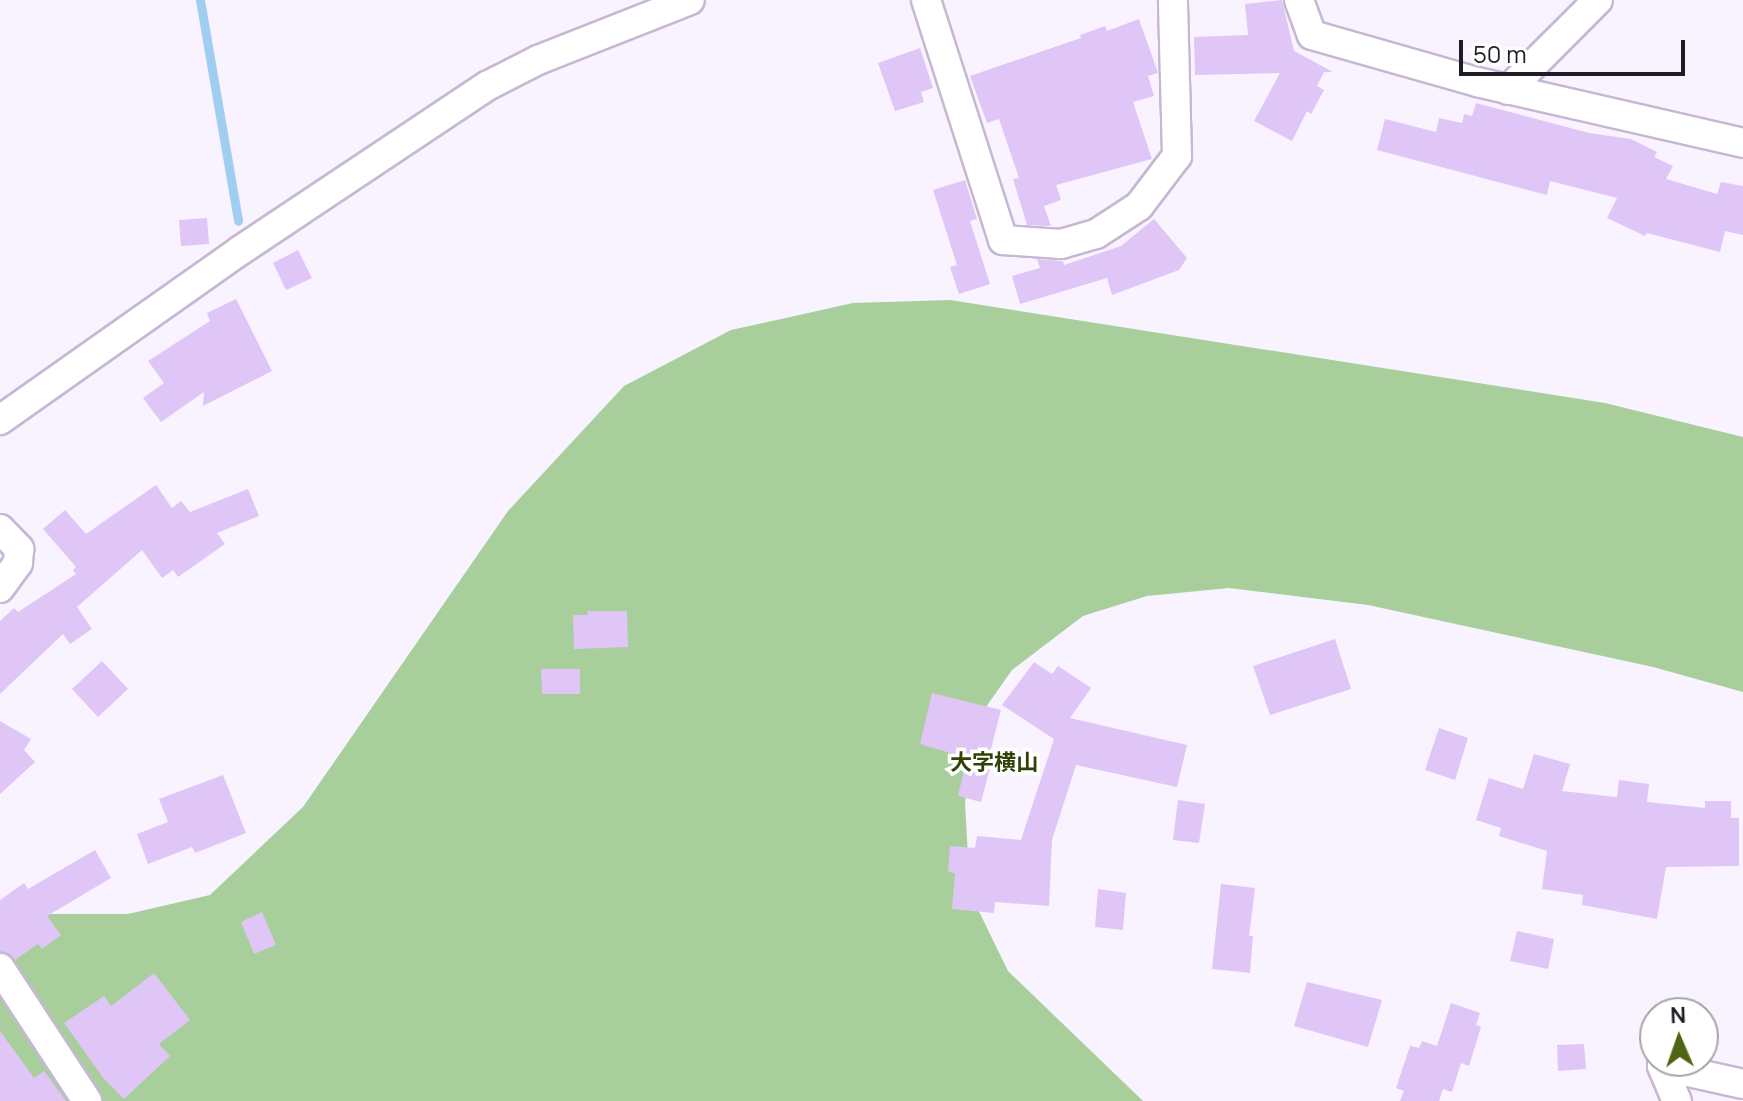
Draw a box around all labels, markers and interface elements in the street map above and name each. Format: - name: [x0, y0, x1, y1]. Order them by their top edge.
- scale bar: [1463, 24, 1689, 74]
- text: 50 m: [1473, 37, 1527, 70]
- district label: 大字横山: [950, 750, 1038, 776]
- north arrow: [1639, 997, 1719, 1077]
- text: N: [1670, 1000, 1687, 1030]

